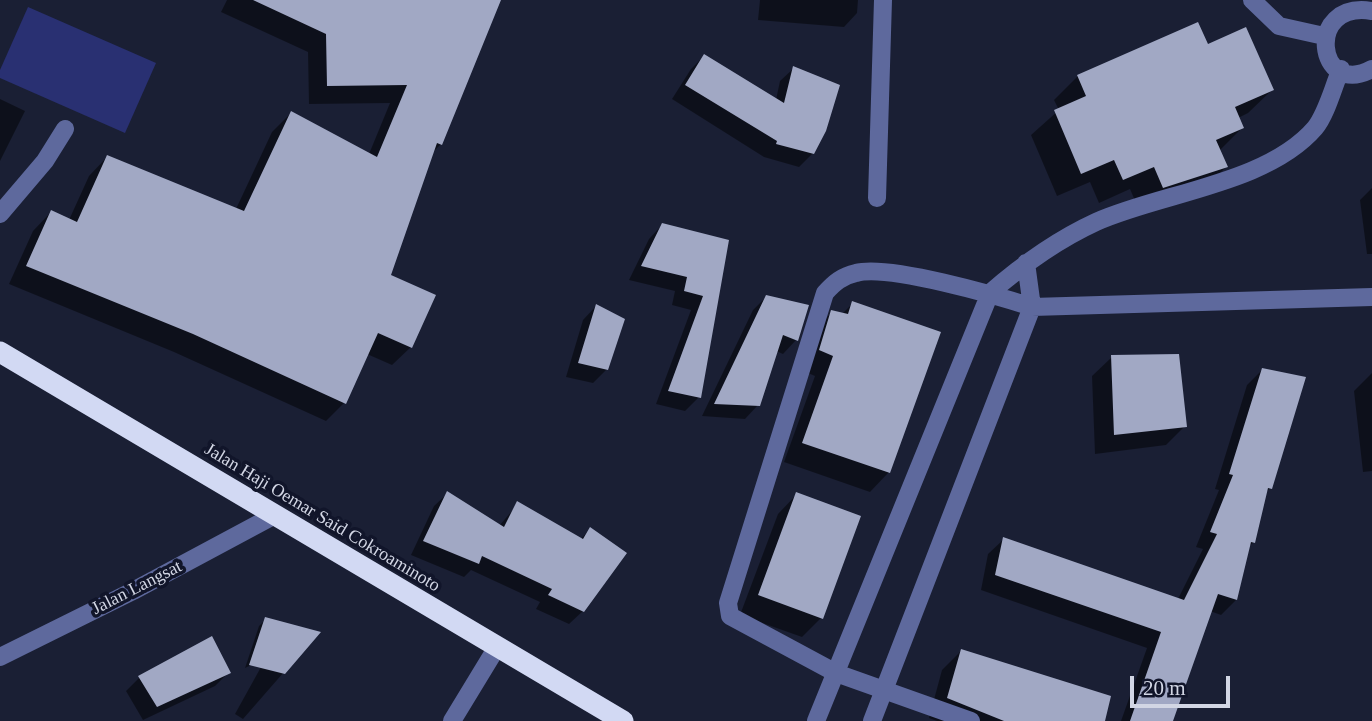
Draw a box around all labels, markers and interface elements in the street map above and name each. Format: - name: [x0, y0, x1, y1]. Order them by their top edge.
- street label: Jalan Haji Oemar Said Cokroaminoto: [200, 439, 444, 597]
- street label: Jalan Langsat: [88, 556, 186, 620]
- scale bar: [1134, 662, 1234, 706]
- text: 20 m: [1143, 676, 1186, 700]

